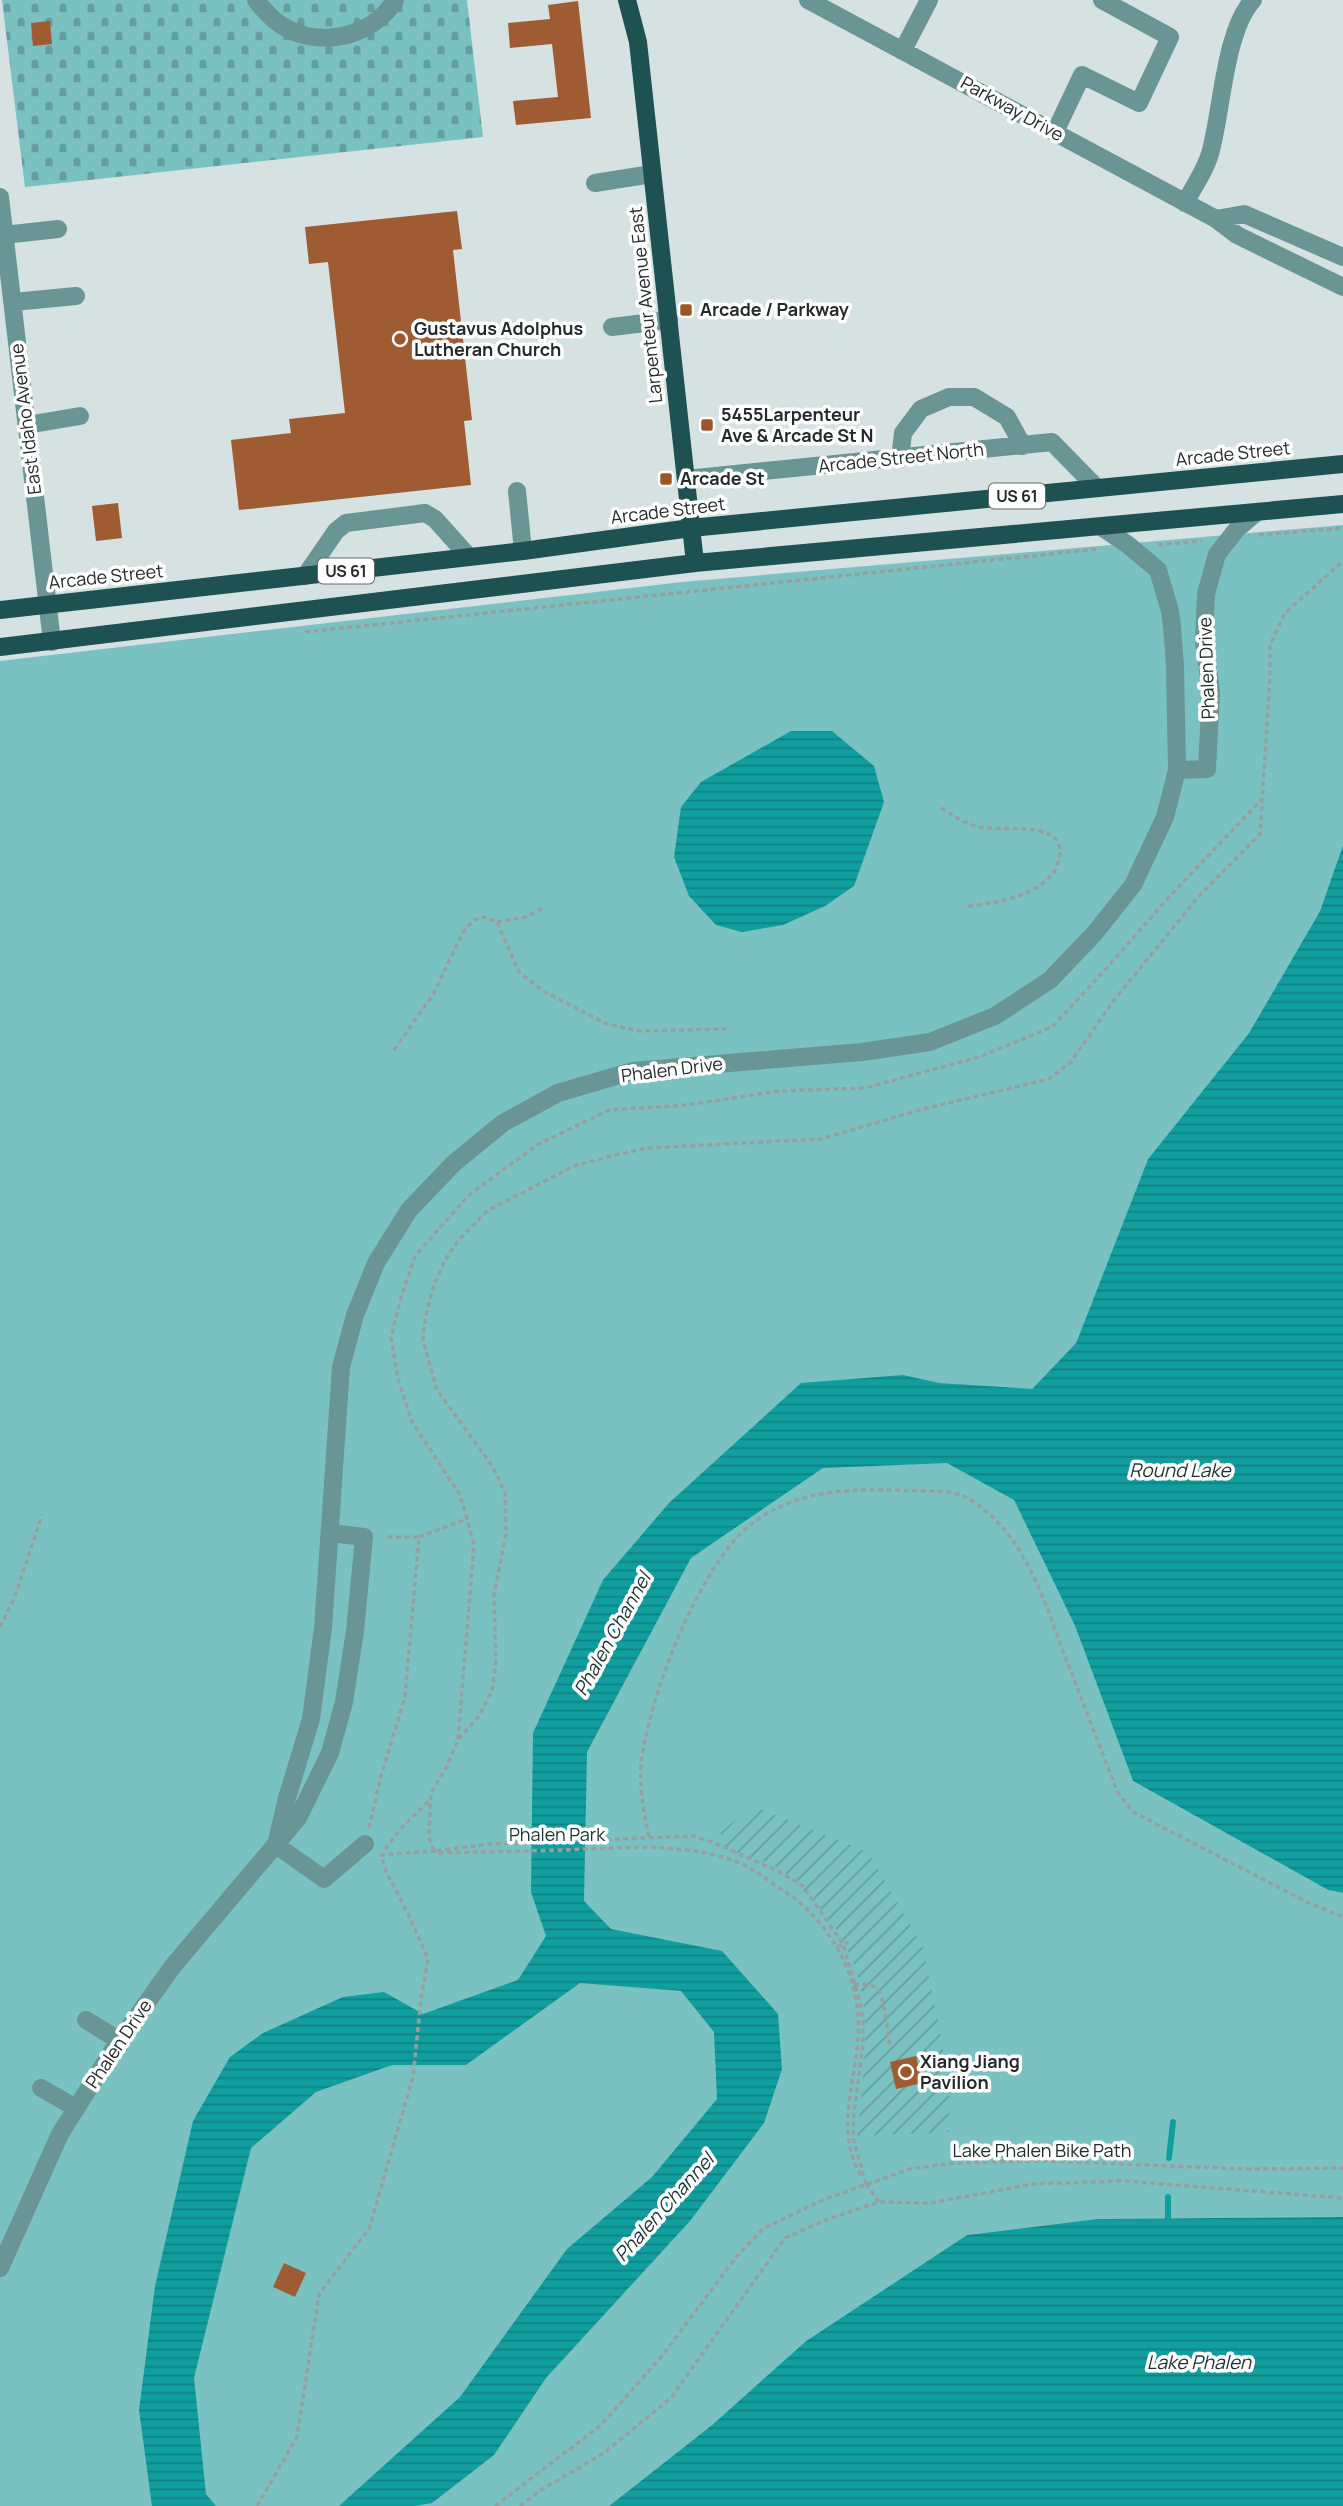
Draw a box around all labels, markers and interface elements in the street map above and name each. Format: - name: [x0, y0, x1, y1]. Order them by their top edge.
- street label: Parkway Drive: [957, 70, 1068, 146]
- street label: Larpenteur Avenue East: [623, 206, 667, 405]
- place label: Arcade / Parkway: [700, 297, 849, 321]
- marker: Arcade / Parkway: [678, 302, 694, 318]
- place label: Gustavus Adolphus Lutheran Church: [414, 316, 583, 361]
- marker: Gustavus Adolphus Lutheran Church: [392, 331, 408, 347]
- street label: East Idaho Avenue: [4, 342, 46, 496]
- place label: 5455Larpenteur Ave & Arcade St N: [721, 402, 873, 447]
- marker: 5455Larpenteur Ave & Arcade St N: [699, 417, 715, 433]
- street label: Arcade Street: [1174, 435, 1291, 471]
- street label: Arcade Street North: [817, 436, 985, 478]
- place label: Arcade St: [680, 466, 765, 490]
- marker: Arcade St: [658, 471, 674, 487]
- road number: US 61: [989, 484, 1045, 509]
- street label: Arcade Street: [609, 491, 727, 529]
- street label: Arcade Street: [47, 558, 164, 594]
- road number: US 61: [318, 558, 374, 584]
- street label: Phalen Drive: [1192, 616, 1220, 720]
- street label: Phalen Drive: [620, 1051, 724, 1087]
- water label: Round Lake: [1129, 1457, 1233, 1483]
- water label: Phalen Channel: [567, 1565, 658, 1700]
- park label: Phalen Park: [509, 1822, 606, 1846]
- street label: Phalen Drive: [80, 1994, 157, 2093]
- place label: Xiang Jiang Pavilion: [920, 2049, 1020, 2094]
- marker: Xiang Jiang Pavilion: [898, 2064, 914, 2080]
- street label: Lake Phalen Bike Path: [953, 2138, 1131, 2162]
- water label: Phalen Channel: [608, 2145, 721, 2267]
- water label: Lake Phalen: [1147, 2349, 1252, 2375]

